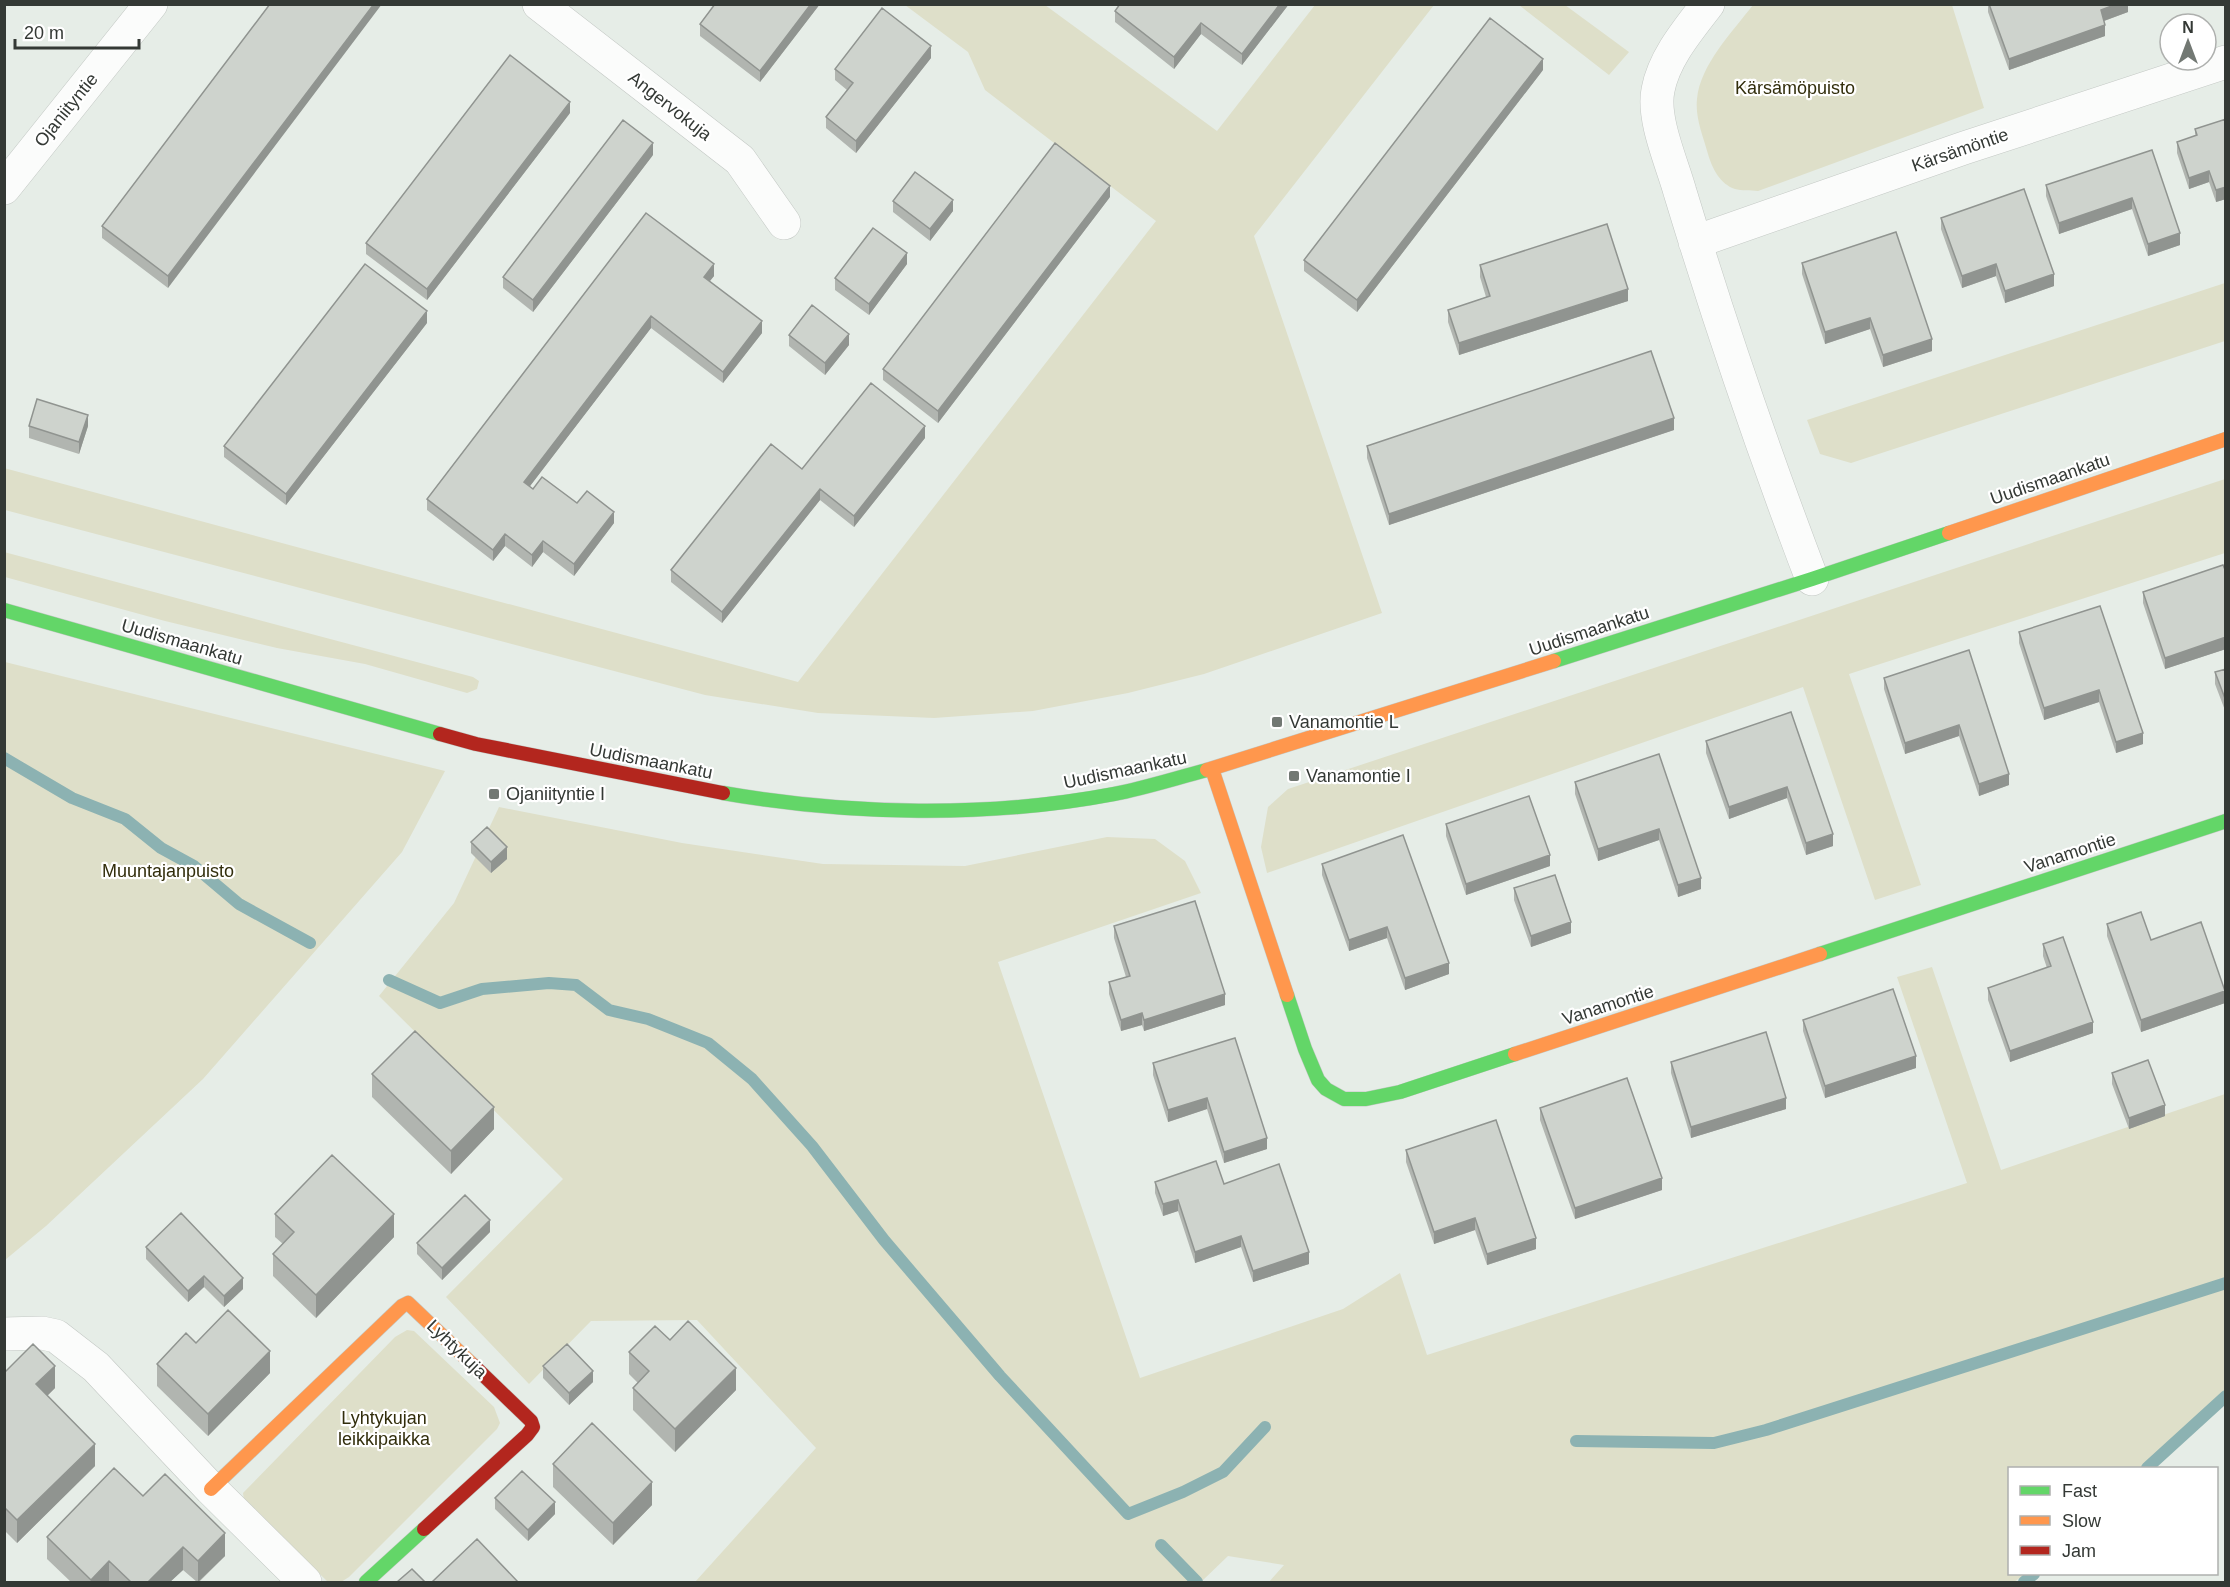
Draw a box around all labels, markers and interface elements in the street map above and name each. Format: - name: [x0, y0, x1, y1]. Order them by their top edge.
- scale bar: [15, 12, 140, 50]
- north arrow: [2158, 12, 2218, 72]
- text: N: [2182, 19, 2194, 36]
- text: 20 m: [24, 23, 64, 43]
- street label: Angervokuja: [624, 67, 716, 145]
- street label: Ojaniityntie: [30, 69, 102, 151]
- park label: Kärsämöpuisto: [1735, 78, 1855, 98]
- street label: Kärsämöntie: [1909, 124, 2011, 176]
- street label: Uudismaankatu: [1988, 449, 2112, 509]
- street label: Uudismaankatu: [1526, 602, 1652, 660]
- street label: Uudismaankatu: [119, 615, 245, 669]
- place label: Vanamontie L: [1289, 712, 1399, 732]
- marker: Vanamontie L: [1270, 715, 1284, 729]
- street label: Uudismaankatu: [588, 739, 714, 783]
- street label: Uudismaankatu: [1062, 747, 1188, 793]
- place label: Vanamontie I: [1306, 766, 1411, 786]
- marker: Vanamontie I: [1287, 769, 1301, 783]
- place label: Ojaniityntie I: [506, 784, 605, 804]
- marker: Ojaniityntie I: [487, 787, 501, 801]
- street label: Vanamontie: [2022, 829, 2118, 877]
- park label: Muuntajanpuisto: [102, 861, 234, 881]
- street label: Vanamontie: [1560, 981, 1656, 1029]
- street label: Lyhtykuja: [423, 1316, 492, 1383]
- park label: Lyhtykujan leikkipaikka: [338, 1408, 431, 1449]
- legend: [2008, 1467, 2218, 1575]
- text: Fast: [2062, 1481, 2097, 1501]
- text: Slow: [2062, 1511, 2102, 1531]
- text: Jam: [2062, 1541, 2096, 1561]

